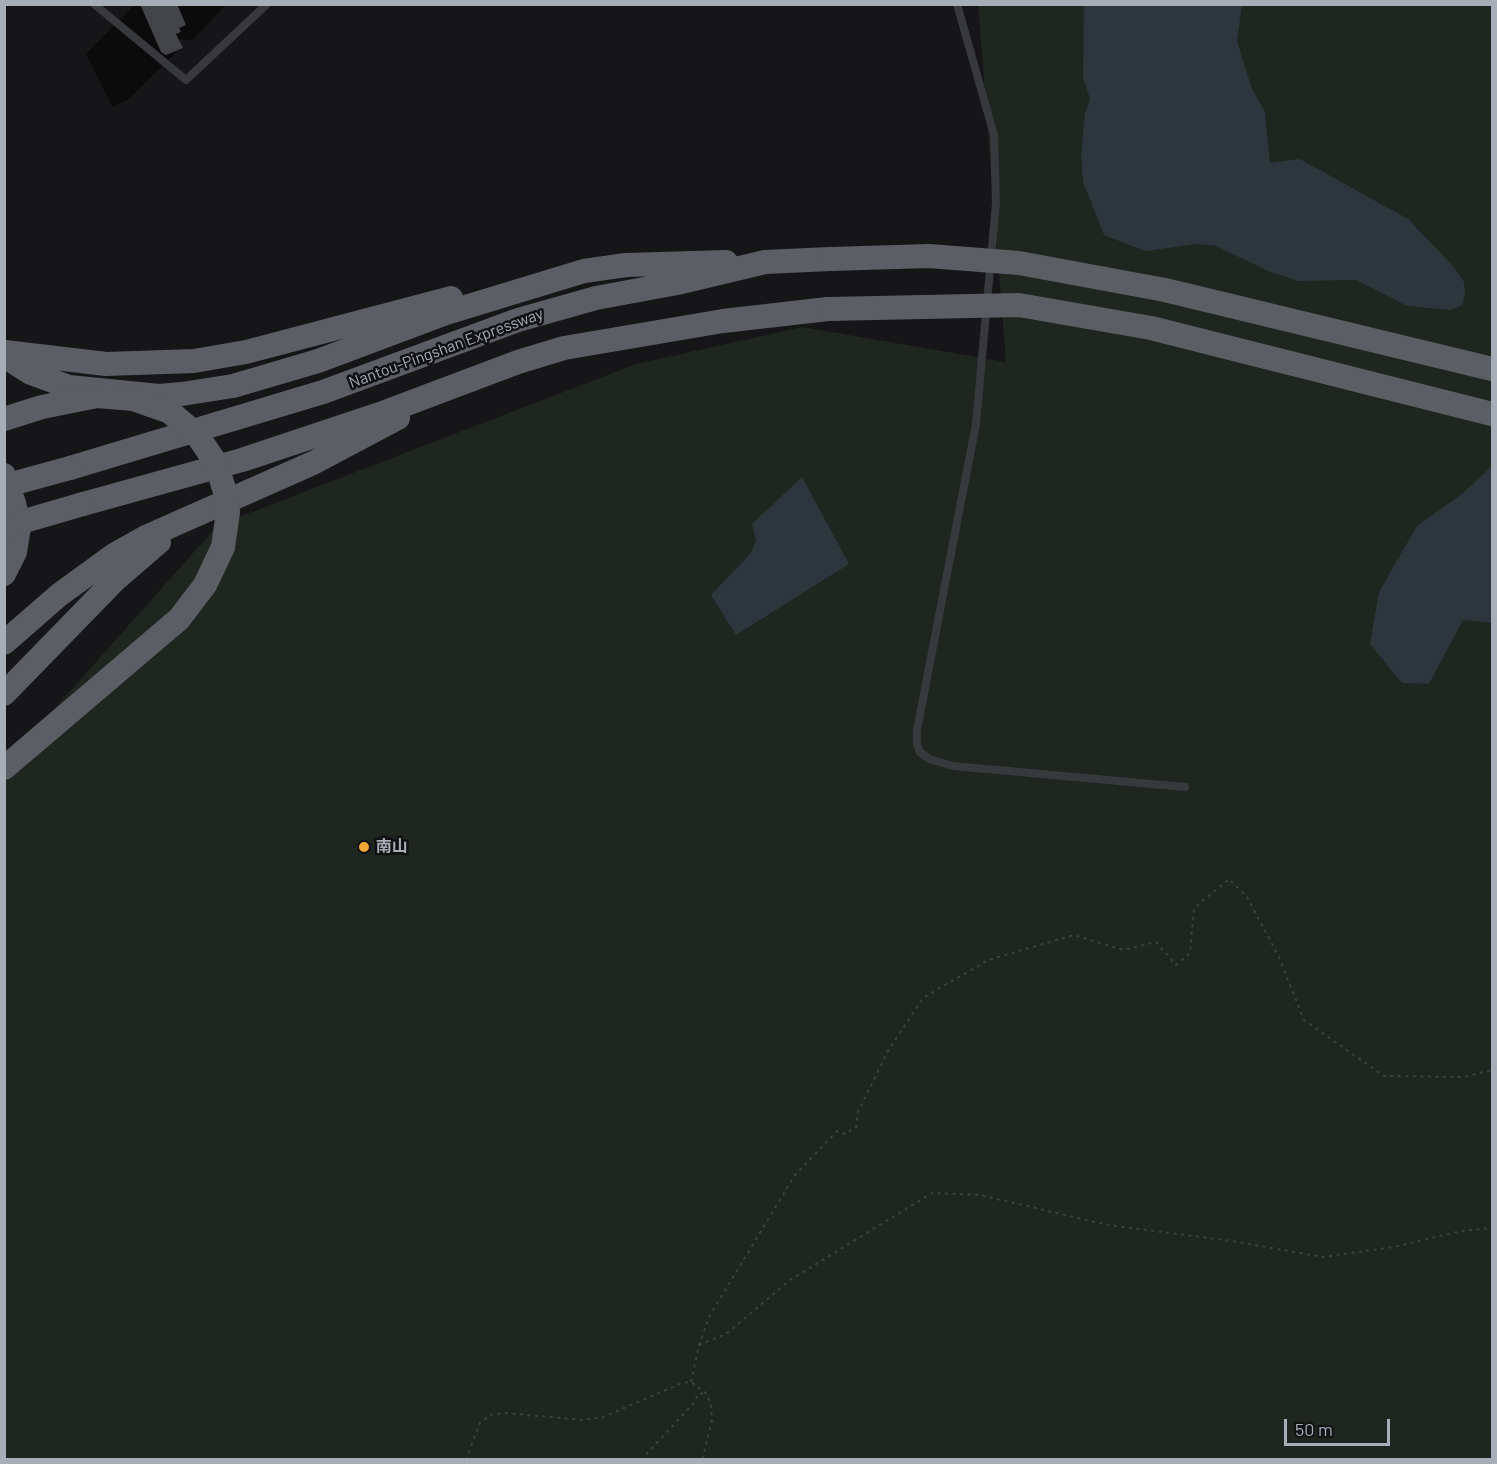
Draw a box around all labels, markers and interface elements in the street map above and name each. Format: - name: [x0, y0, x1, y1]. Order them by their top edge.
- street label: Nantou-Pingshan Expressway: [346, 304, 546, 392]
- place label: 南山: [376, 837, 408, 857]
- marker: 南山: [357, 840, 371, 854]
- scale bar: [1287, 1407, 1394, 1445]
- text: 50 m: [1295, 1418, 1333, 1440]

